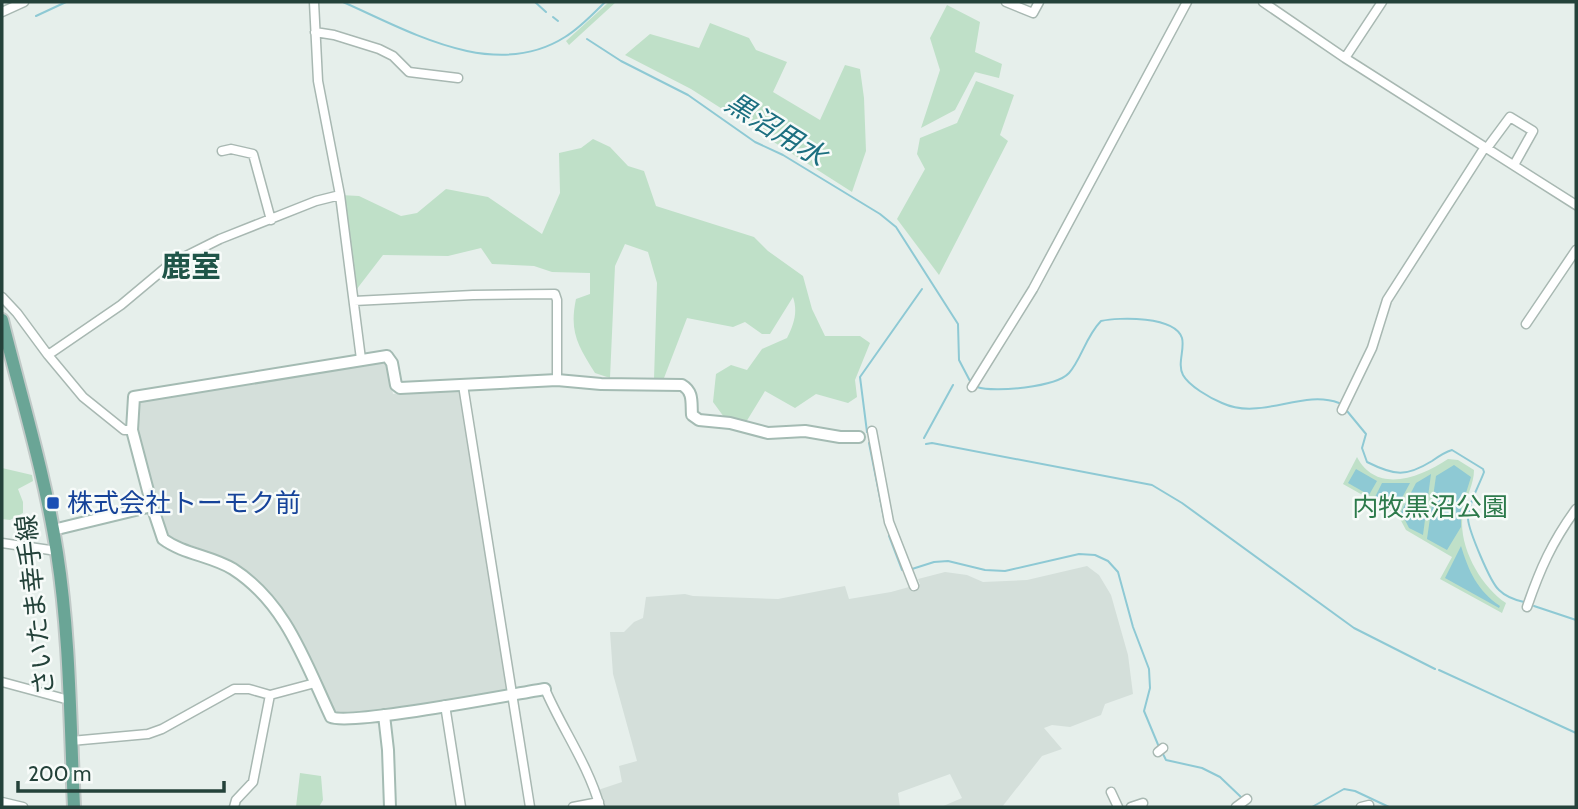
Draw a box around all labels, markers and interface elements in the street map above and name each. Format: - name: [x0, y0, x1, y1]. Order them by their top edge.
- water label: 黒沼用水: [719, 85, 835, 175]
- district label: 鹿室: [161, 248, 221, 285]
- place label: 株式会社トーモク前: [67, 487, 301, 519]
- park label: 内牧黒沼公園: [1352, 491, 1508, 523]
- marker: 株式会社トーモク前: [45, 495, 61, 511]
- street label: さいたま幸手線: [10, 513, 60, 697]
- scale bar: [18, 750, 224, 794]
- text: 200 m: [28, 761, 91, 786]

